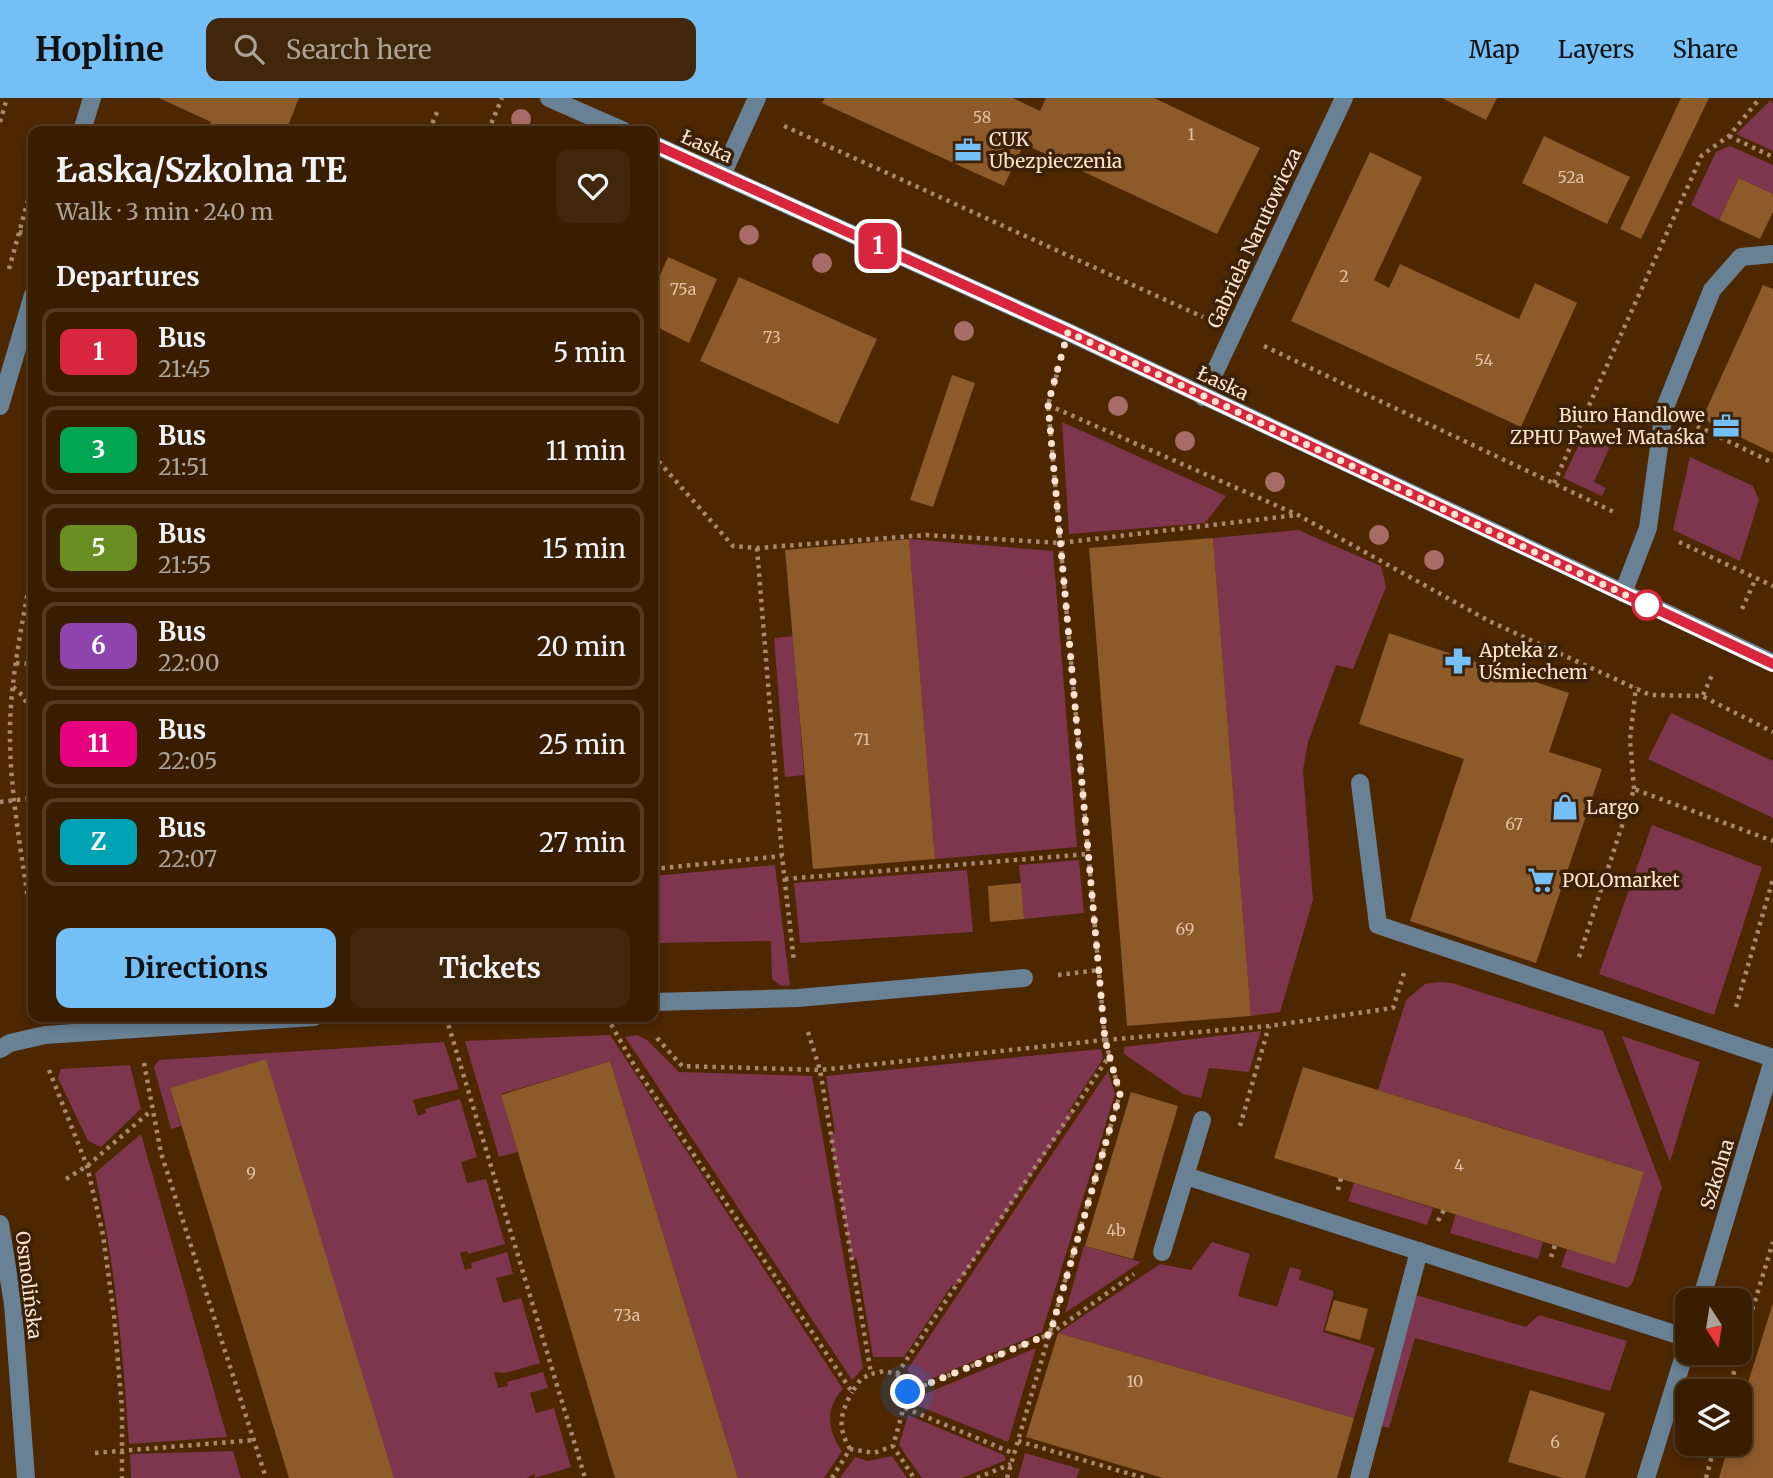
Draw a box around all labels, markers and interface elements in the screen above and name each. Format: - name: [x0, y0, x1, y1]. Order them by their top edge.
- search box: [206, 18, 696, 81]
- text: Hopline: [35, 29, 164, 70]
- icon: search: [230, 30, 268, 68]
- text: Search here: [286, 33, 432, 66]
- text: Map: [1469, 34, 1520, 65]
- text: Layers: [1558, 34, 1634, 65]
- text: Share: [1672, 34, 1738, 65]
- house number: 58: [973, 107, 991, 127]
- street label: Łaska: [677, 124, 737, 168]
- house number: 1: [1187, 124, 1195, 144]
- place label: CUK Ubezpieczenia: [989, 127, 1122, 173]
- office icon: CUK Ubezpieczenia: [953, 135, 983, 165]
- street label: Gabriela Narutowicza: [1202, 144, 1306, 332]
- button: heart: [556, 149, 630, 223]
- text: Łaska/Szkolna TE: [56, 150, 347, 191]
- house number: 52a: [1558, 167, 1585, 187]
- text: Walk · 3 min · 240 m: [56, 197, 273, 226]
- line badge: 1: [855, 223, 901, 269]
- text: 1: [872, 230, 884, 261]
- text: Departures: [56, 260, 200, 293]
- house number: 2: [1339, 266, 1349, 286]
- house number: 75a: [670, 279, 697, 299]
- text: Bus: [158, 321, 206, 354]
- house number: 73: [763, 327, 781, 347]
- text: 1: [93, 336, 104, 367]
- text: 5 min: [553, 336, 626, 369]
- house number: 54: [1475, 350, 1494, 370]
- text: 21:45: [158, 354, 211, 383]
- street label: Łaska: [1193, 361, 1253, 405]
- place label: Biuro Handlowe ZPHU Paweł Mataśka: [1510, 403, 1705, 449]
- office icon: Biuro Handlowe ZPHU Paweł Mataśka: [1711, 411, 1741, 441]
- text: Bus: [158, 419, 206, 452]
- text: 3: [92, 434, 105, 465]
- text: 11 min: [546, 434, 626, 467]
- text: 21:51: [158, 452, 209, 481]
- text: Bus: [158, 517, 206, 550]
- text: 5: [91, 532, 106, 563]
- text: 15 min: [542, 532, 626, 565]
- text: 21:55: [158, 550, 212, 579]
- unlabelled marker: [1632, 590, 1662, 620]
- text: Bus: [158, 615, 206, 648]
- text: 6: [91, 630, 106, 661]
- text: 20 min: [537, 630, 626, 663]
- place label: Apteka z Uśmiechem: [1478, 638, 1588, 684]
- pharmacy icon: Apteka z Uśmiechem: [1443, 646, 1473, 676]
- text: 22:00: [158, 648, 220, 677]
- text: Bus: [158, 713, 206, 746]
- text: 11: [88, 728, 109, 759]
- text: 25 min: [539, 728, 626, 761]
- house number: 71: [854, 729, 870, 749]
- text: 22:05: [158, 746, 217, 775]
- shop icon: Largo: [1550, 792, 1580, 822]
- place label: Largo: [1586, 795, 1639, 819]
- text: Bus: [158, 811, 206, 844]
- house number: 67: [1505, 814, 1523, 834]
- text: Z: [91, 826, 106, 857]
- text: 27 min: [539, 826, 626, 859]
- text: 22:07: [158, 844, 217, 873]
- supermarket icon: POLOmarket: [1526, 865, 1556, 895]
- place label: POLOmarket: [1562, 868, 1680, 892]
- house number: 69: [1176, 919, 1194, 939]
- button: Directions: [56, 928, 336, 1008]
- button: Tickets: [350, 928, 630, 1008]
- street label: Szkolna: [1695, 1136, 1739, 1212]
- house number: 4: [1454, 1155, 1464, 1175]
- house number: 9: [246, 1163, 256, 1183]
- house number: 4b: [1106, 1220, 1126, 1240]
- street label: Osmolińska: [10, 1230, 48, 1340]
- north arrow: [1675, 1288, 1752, 1365]
- map controls: [1675, 1288, 1752, 1456]
- house number: 73a: [614, 1305, 641, 1325]
- house number: 10: [1127, 1371, 1143, 1391]
- your location: [890, 1374, 925, 1409]
- button: layers: [1675, 1379, 1752, 1456]
- house number: 6: [1550, 1432, 1560, 1452]

